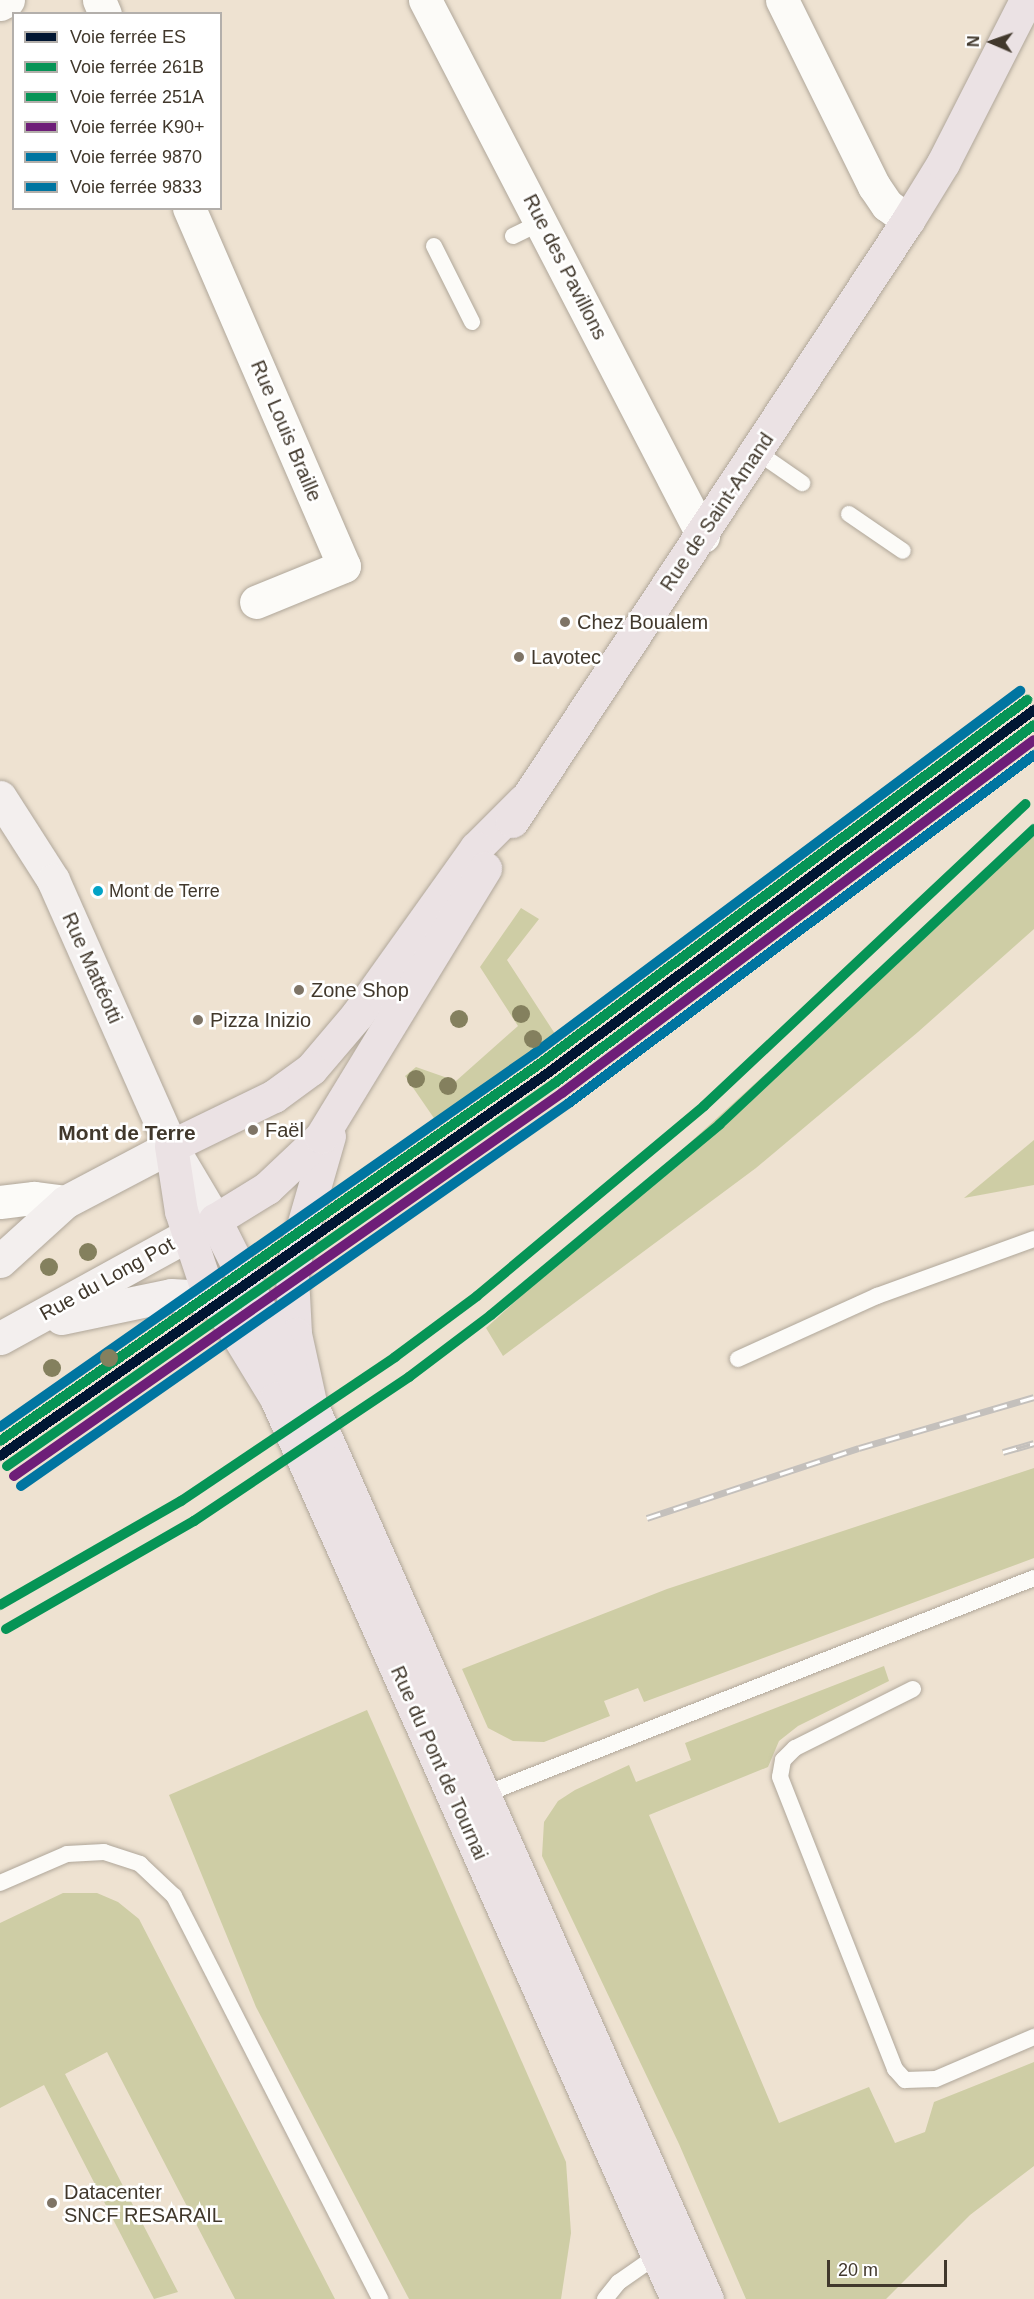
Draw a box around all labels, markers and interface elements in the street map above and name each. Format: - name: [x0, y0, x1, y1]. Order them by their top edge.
- legend: [12, 12, 222, 210]
- north arrow: [962, 12, 1022, 72]
- text: Voie ferrée ES: [70, 27, 186, 47]
- text: N: [965, 35, 982, 47]
- text: Voie ferrée 261B: [70, 57, 204, 77]
- text: Voie ferrée 251A: [70, 87, 204, 107]
- text: Voie ferrée K90+: [70, 117, 205, 137]
- text: Voie ferrée 9870: [70, 147, 202, 167]
- text: Voie ferrée 9833: [70, 177, 202, 197]
- street label: Rue des Pavillons: [518, 190, 612, 344]
- street label: Rue Louis Braille: [245, 357, 327, 505]
- street label: Rue de Saint-Amand: [655, 428, 779, 596]
- place label: Chez Boualem: [577, 610, 708, 634]
- marker: Chez Boualem: [558, 615, 572, 629]
- place label: Lavotec: [531, 645, 601, 669]
- marker: Lavotec: [512, 650, 526, 664]
- place label: Mont de Terre: [109, 880, 220, 902]
- marker: Mont de Terre: [92, 885, 104, 897]
- street label: Rue Mattéotti: [57, 909, 127, 1027]
- place label: Zone Shop: [311, 978, 409, 1002]
- marker: Zone Shop: [292, 983, 306, 997]
- place label: Pizza Inizio: [210, 1008, 311, 1032]
- marker: Pizza Inizio: [191, 1013, 205, 1027]
- place label: Faël: [265, 1118, 304, 1142]
- district label: Mont de Terre: [58, 1120, 196, 1146]
- marker: Faël: [246, 1123, 260, 1137]
- street label: Rue du Long Pot: [36, 1232, 178, 1326]
- street label: Rue du Pont de Tournai: [385, 1662, 493, 1864]
- place label: Datacenter SNCF RESARAIL: [64, 2180, 223, 2227]
- marker: Datacenter SNCF RESARAIL: [45, 2196, 59, 2210]
- scale bar: [830, 2248, 950, 2286]
- text: 20 m: [838, 2260, 878, 2280]

